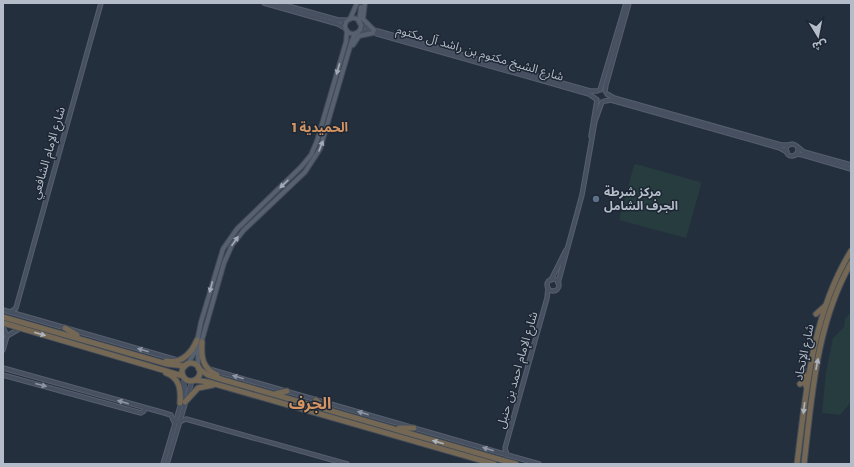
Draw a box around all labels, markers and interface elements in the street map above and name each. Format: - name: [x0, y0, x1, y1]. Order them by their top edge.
- north arrow: [798, 16, 838, 56]
- street label: شارع الشيخ مكتوم بن راشد آل مكتوم: [394, 20, 566, 86]
- text: ش: [811, 37, 829, 55]
- one-way arrow: [335, 63, 341, 75]
- street label: شارع الإمام الشافعي: [26, 105, 71, 202]
- district label: الحميدية 1: [292, 118, 348, 137]
- one-way arrow: [319, 139, 325, 151]
- one-way arrow: [279, 179, 289, 189]
- place label: مركز شرطة الجرف الشامل: [604, 183, 678, 214]
- marker: مركز شرطة الجرف الشامل: [591, 194, 601, 204]
- one-way arrow: [231, 236, 239, 246]
- one-way arrow: [208, 282, 214, 294]
- street label: شارع الإمام احمد بن حنبل: [492, 309, 542, 431]
- street label: شارع الإتحاد: [789, 322, 819, 382]
- one-way arrow: [35, 331, 47, 337]
- one-way arrow: [136, 347, 148, 353]
- one-way arrow: [815, 358, 821, 370]
- one-way arrow: [232, 374, 244, 380]
- one-way arrow: [35, 382, 47, 388]
- district label: الجرف: [289, 392, 331, 415]
- one-way arrow: [117, 399, 129, 405]
- one-way arrow: [801, 402, 807, 414]
- one-way arrow: [356, 410, 368, 416]
- one-way arrow: [432, 439, 444, 445]
- one-way arrow: [481, 446, 493, 452]

